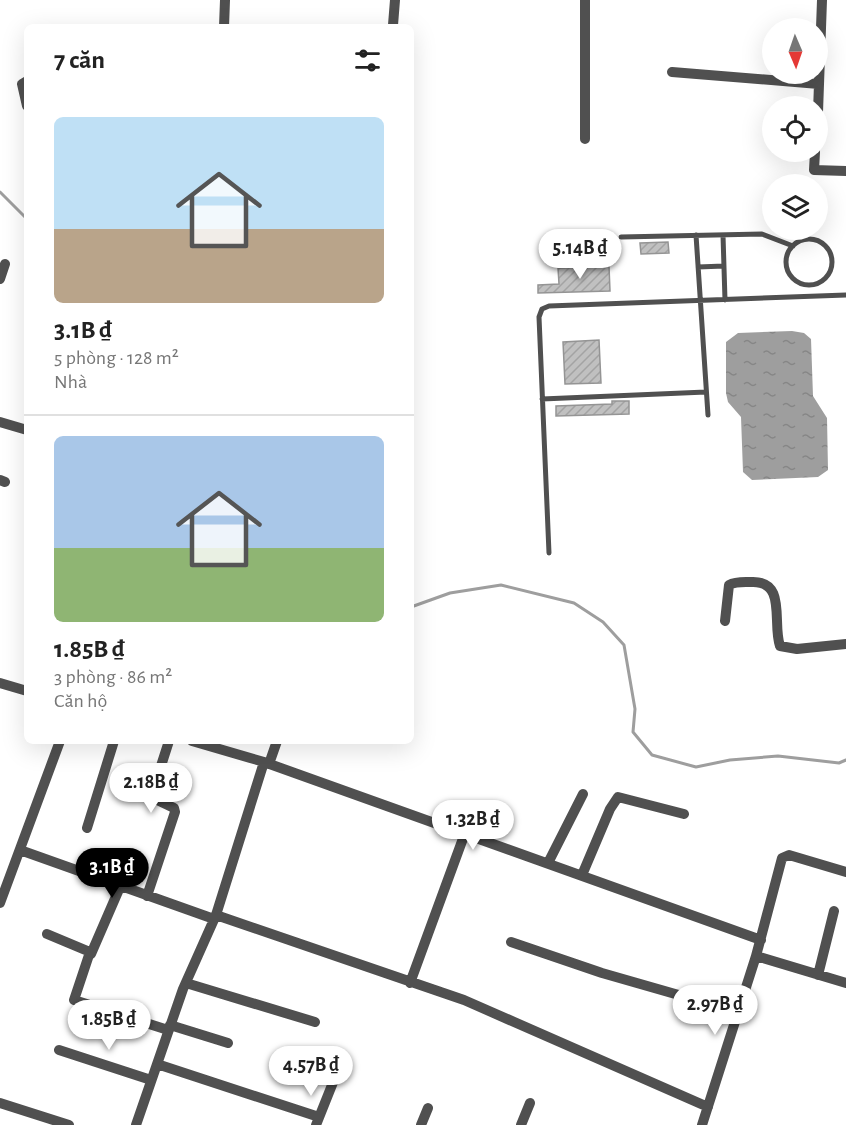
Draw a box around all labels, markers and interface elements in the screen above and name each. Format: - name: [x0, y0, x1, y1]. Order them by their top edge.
- north arrow: [762, 18, 828, 84]
- map controls: [762, 18, 828, 240]
- icon: filters: [351, 44, 384, 77]
- text: 7 căn: [54, 47, 105, 73]
- button: locate: [762, 96, 828, 162]
- icon: home: [165, 156, 273, 264]
- button: layers: [762, 174, 828, 240]
- pin: 5.14B ₫: [525, 229, 635, 280]
- text: 5.14B ₫: [553, 238, 607, 258]
- text: 3.1B ₫: [54, 317, 112, 343]
- text: 5 phòng · 128 m²: [54, 348, 179, 368]
- text: Nhà: [54, 372, 87, 392]
- icon: home: [165, 475, 273, 583]
- text: 1.85B ₫: [54, 636, 125, 662]
- text: 3 phòng · 86 m²: [54, 667, 172, 687]
- text: Căn hộ: [54, 691, 107, 711]
- pin: 2.18B ₫: [96, 763, 206, 814]
- text: 2.18B ₫: [123, 772, 179, 792]
- pin: 1.32B ₫: [418, 800, 528, 851]
- text: 1.32B ₫: [446, 809, 500, 829]
- pin: 3.1B ₫: [63, 848, 161, 899]
- text: 3.1B ₫: [90, 857, 134, 877]
- pin: 2.97B ₫: [660, 985, 770, 1036]
- text: 2.97B ₫: [687, 994, 743, 1014]
- pin: 1.85B ₫: [54, 1000, 164, 1051]
- text: 1.85B ₫: [82, 1009, 136, 1029]
- pin: 4.57B ₫: [256, 1046, 366, 1097]
- text: 4.57B ₫: [283, 1055, 339, 1075]

